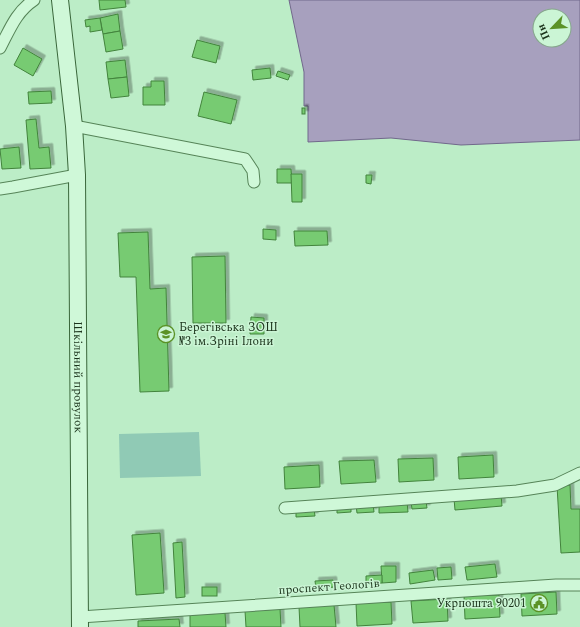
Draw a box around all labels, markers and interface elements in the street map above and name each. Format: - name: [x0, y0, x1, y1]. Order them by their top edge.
- north arrow: [532, 8, 572, 48]
- text: Пн: [532, 21, 554, 43]
- place label: Берегівська ЗОШ №3 ім.Зріні Ілони: [179, 318, 278, 351]
- street label: Шкільний провулок: [68, 321, 88, 433]
- school or university icon: Берегівська ЗОШ №3 ім.Зріні Ілони: [156, 324, 176, 344]
- street label: проспект Геологів: [278, 574, 380, 600]
- public building icon: Укрпошта 90201: [529, 593, 549, 613]
- place label: Укрпошта 90201: [437, 594, 526, 613]

